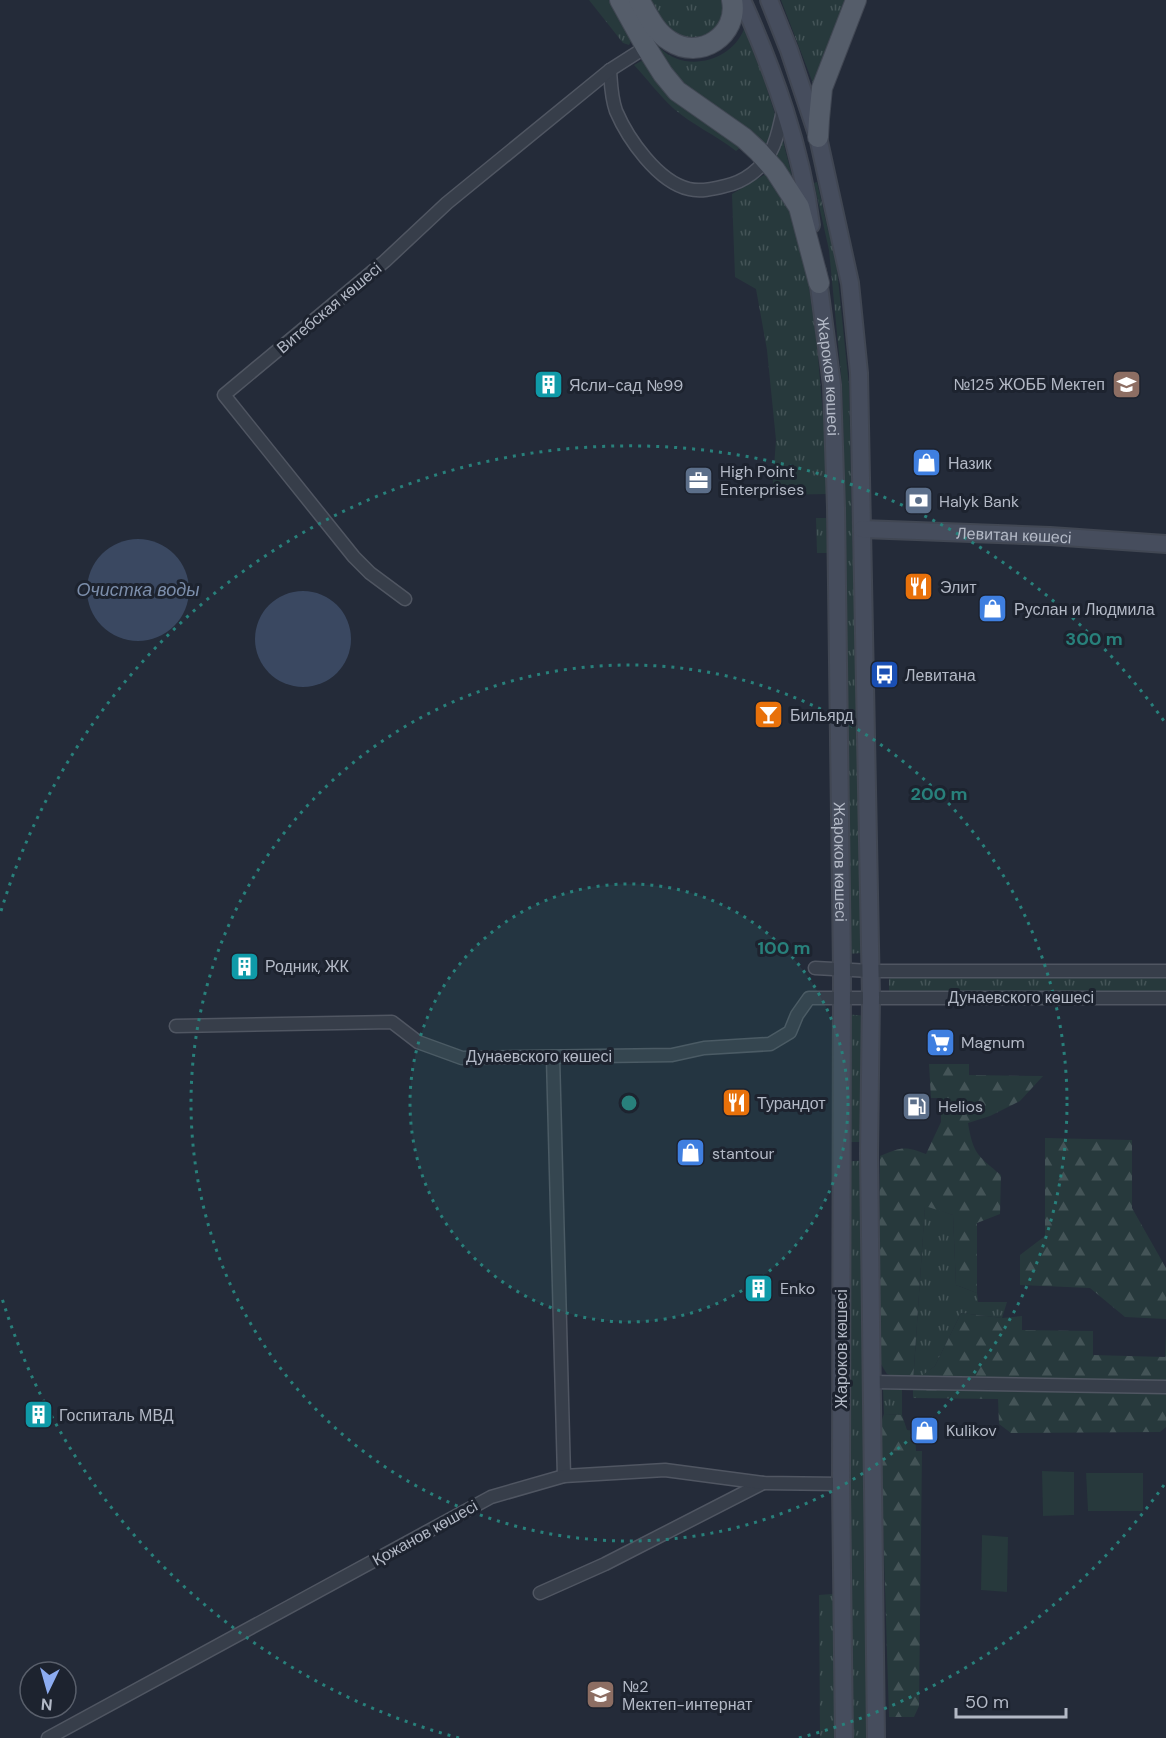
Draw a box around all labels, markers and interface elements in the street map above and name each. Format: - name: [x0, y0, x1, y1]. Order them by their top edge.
- street label: Витебская көшесі: [272, 258, 386, 358]
- street label: Жароков көшесі: [813, 315, 844, 436]
- school or university icon: №125 ЖОББ Мектеп: [1110, 368, 1142, 400]
- building icon: Ясли-сад №99: [532, 369, 564, 401]
- place label: №125 ЖОББ Мектеп: [953, 374, 1105, 395]
- place label: Ясли-сад №99: [569, 375, 683, 396]
- shop icon: Назик: [911, 447, 943, 479]
- place label: Назик: [948, 453, 993, 474]
- place label: High Point Enterprises: [720, 461, 804, 500]
- office icon: High Point Enterprises: [683, 464, 715, 496]
- bank icon: Halyk Bank: [902, 485, 934, 517]
- place label: Halyk Bank: [939, 491, 1019, 512]
- street label: Левитан көшесі: [956, 522, 1072, 548]
- restaurant icon: Элит: [903, 571, 935, 603]
- place label: Элит: [940, 577, 977, 598]
- water label: Очистка воды: [76, 578, 200, 602]
- shop icon: Руслан и Людмила: [977, 593, 1009, 625]
- place label: Руслан и Людмила: [1014, 599, 1155, 620]
- text: 300 m: [1065, 627, 1123, 651]
- bus stop icon: Левитана: [868, 659, 900, 691]
- place label: Левитана: [905, 665, 976, 686]
- bar icon: Бильярд: [753, 699, 785, 731]
- place label: Бильярд: [790, 705, 854, 726]
- text: 200 m: [911, 782, 967, 806]
- street label: Жароков көшесі: [829, 802, 852, 922]
- text: 100 m: [757, 936, 811, 960]
- building icon: Родник, ЖК: [228, 950, 260, 982]
- place label: Родник, ЖК: [265, 956, 350, 977]
- street label: Дунаевского көшесі: [948, 987, 1094, 1008]
- supermarket icon: Magnum: [924, 1026, 956, 1058]
- place label: Magnum: [961, 1032, 1025, 1053]
- street label: Дунаевского көшесі: [466, 1046, 612, 1067]
- restaurant icon: Турандот: [720, 1087, 752, 1119]
- fuel station icon: Helios: [901, 1090, 933, 1122]
- centre of rings: [619, 1093, 639, 1113]
- place label: Турандот: [757, 1093, 826, 1114]
- place label: Helios: [938, 1096, 983, 1117]
- shop icon: stantour: [675, 1137, 707, 1169]
- place label: stantour: [712, 1143, 775, 1164]
- building icon: Enko: [743, 1272, 775, 1304]
- place label: Enko: [780, 1278, 815, 1299]
- street label: Жароков көшесі: [831, 1289, 852, 1409]
- building icon: Госпиталь МВД: [22, 1399, 54, 1431]
- place label: Госпиталь МВД: [59, 1405, 174, 1426]
- shop icon: Kulikov: [909, 1414, 941, 1446]
- place label: Kulikov: [946, 1420, 997, 1441]
- street label: Қожанов көшесі: [369, 1495, 481, 1571]
- north arrow: [18, 1660, 78, 1720]
- place label: №2 Мектеп-интернат: [622, 1676, 753, 1715]
- school or university icon: №2 Мектеп-интернат: [585, 1679, 617, 1711]
- scale bar: [956, 1681, 1066, 1719]
- text: 50 m: [965, 1690, 1009, 1714]
- text: N: [40, 1693, 53, 1715]

